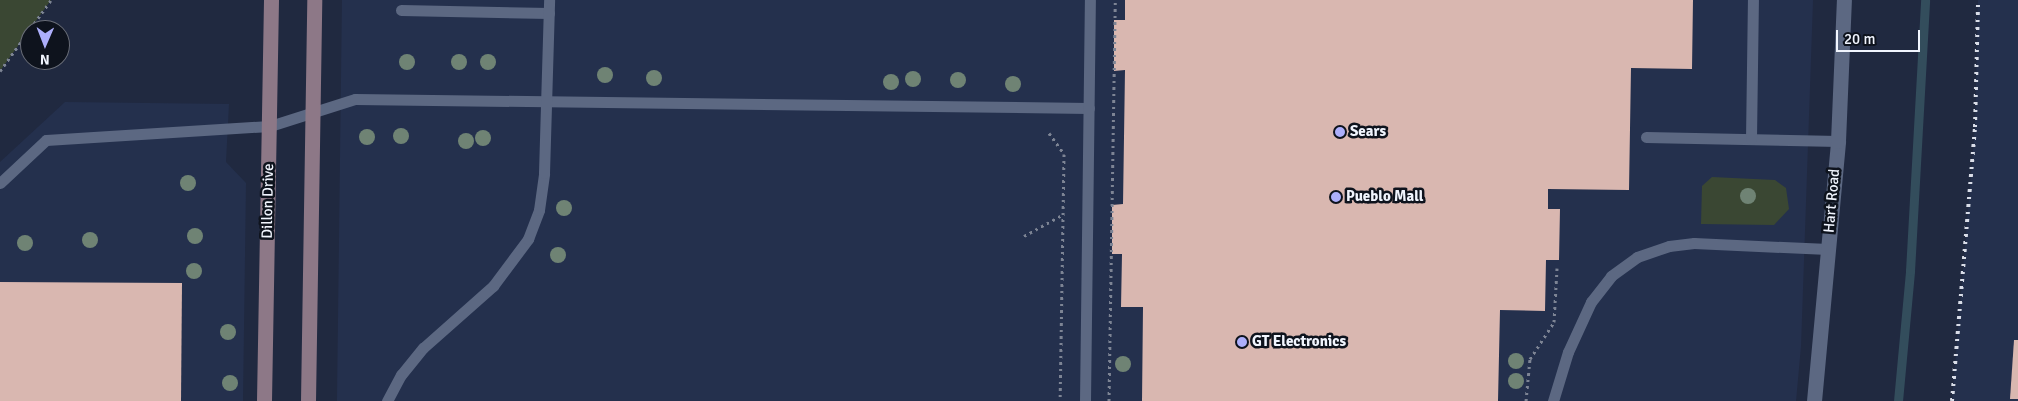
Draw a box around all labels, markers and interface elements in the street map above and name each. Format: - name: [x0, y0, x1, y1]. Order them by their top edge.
- north arrow: [20, 20, 70, 70]
- scale bar: [1838, 20, 1922, 52]
- text: 20 m: [1844, 30, 1875, 48]
- text: N: [40, 51, 50, 68]
- place label: Sears: [1350, 123, 1386, 141]
- marker: Sears: [1334, 126, 1346, 138]
- street label: Dillon Drive: [258, 163, 278, 239]
- street label: Hart Road: [1820, 168, 1844, 234]
- place label: Pueblo Mall: [1346, 188, 1423, 206]
- marker: Pueblo Mall: [1330, 191, 1342, 203]
- place label: GT Electronics: [1252, 333, 1346, 351]
- marker: GT Electronics: [1236, 336, 1248, 348]

